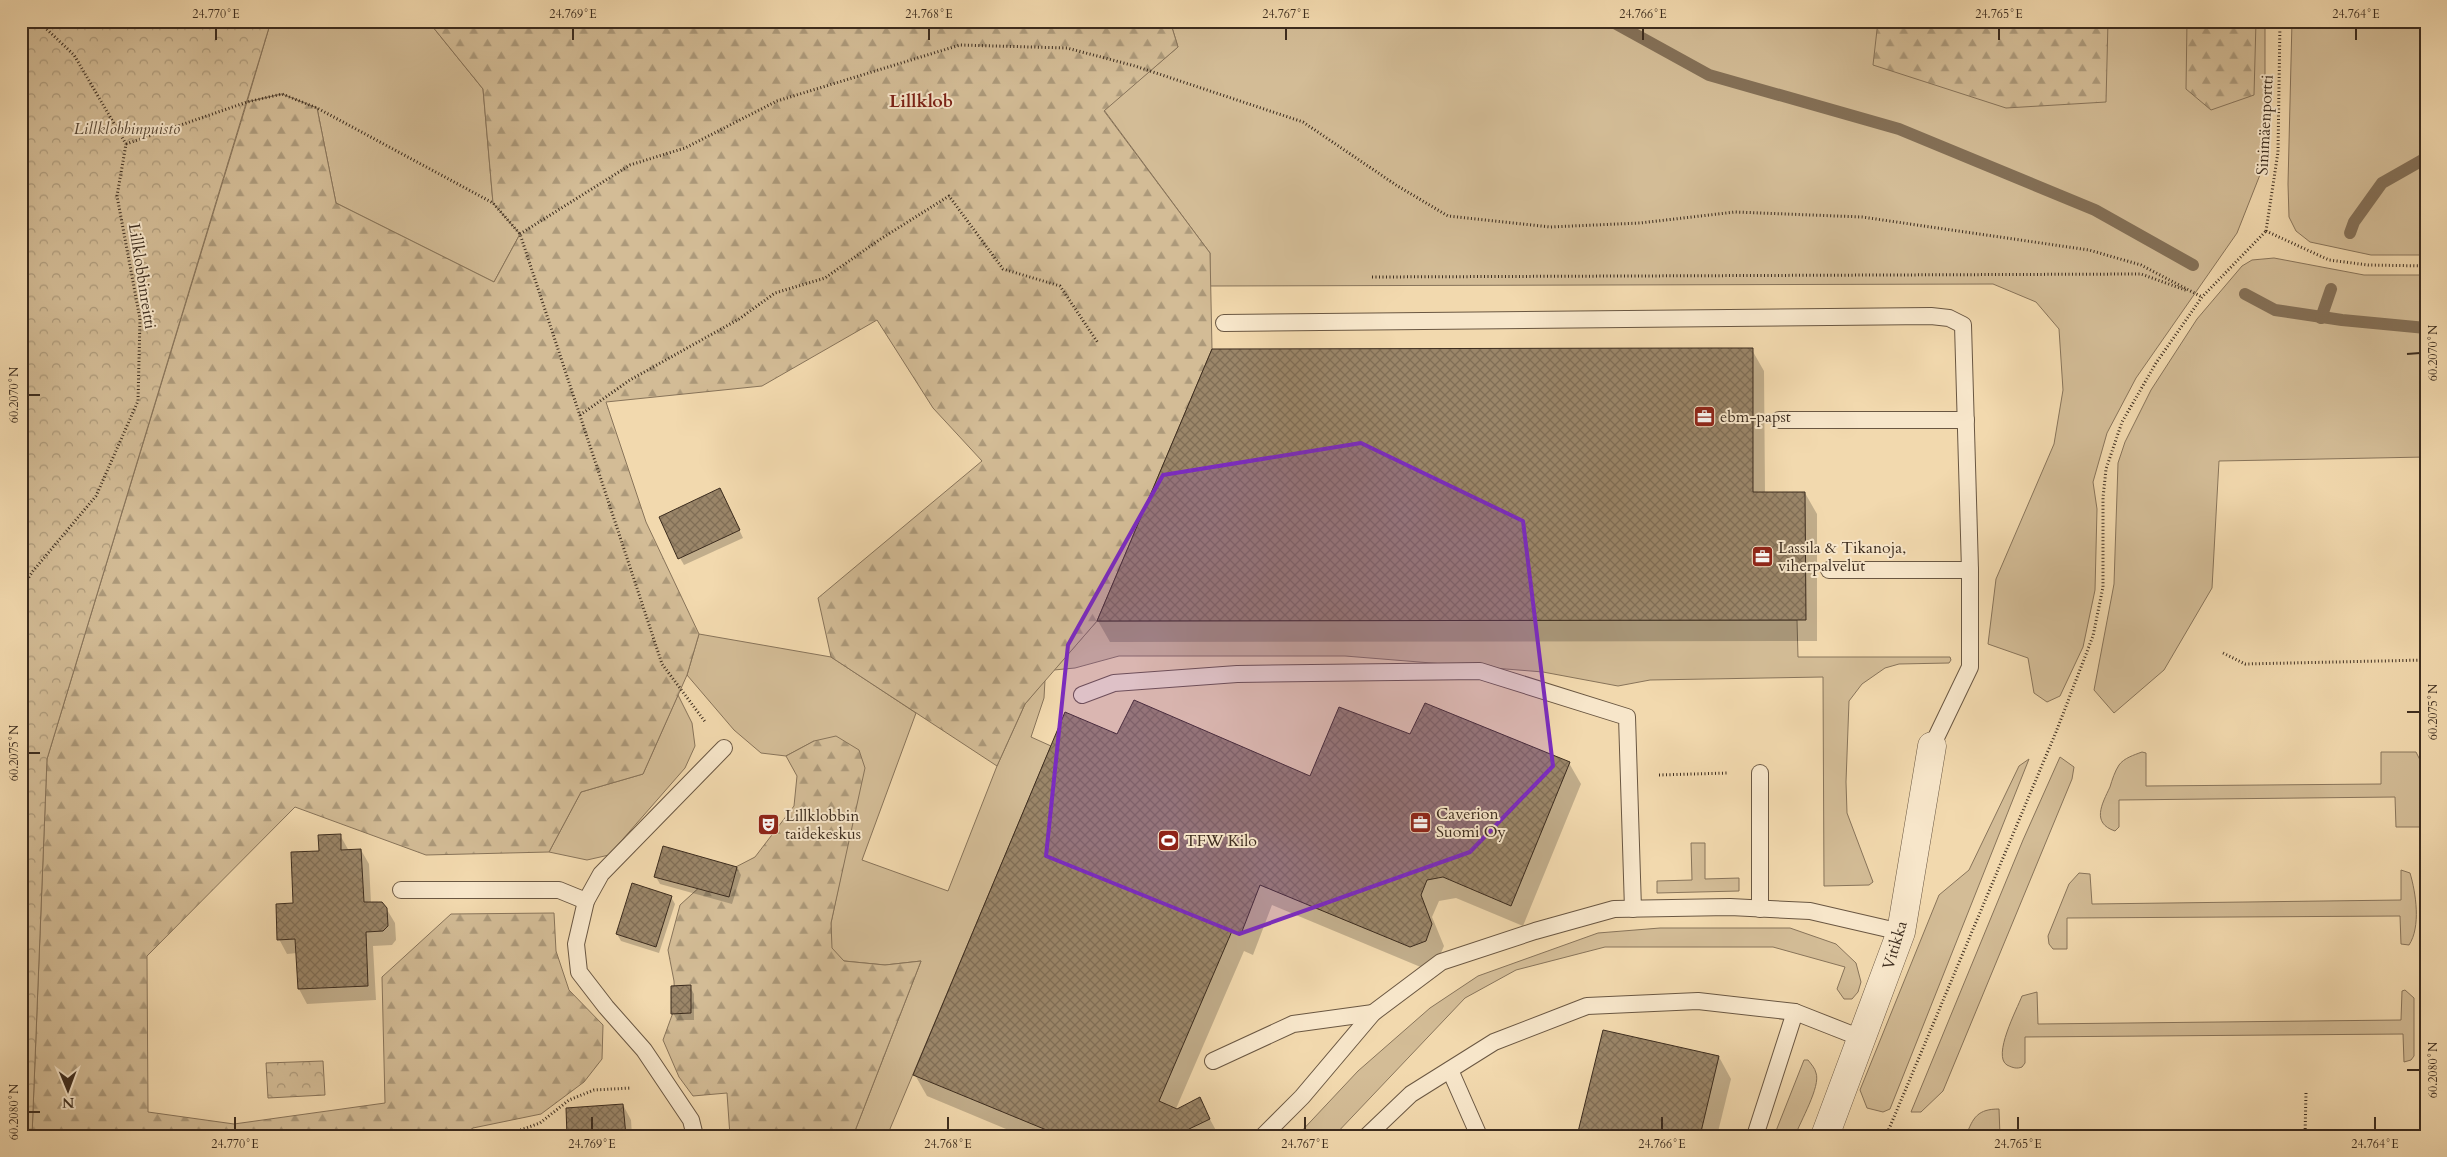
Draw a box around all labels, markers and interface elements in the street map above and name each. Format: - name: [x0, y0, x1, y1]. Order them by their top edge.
- text: 24.770°E: [192, 6, 240, 22]
- text: 24.769°E: [549, 6, 597, 22]
- text: 24.768°E: [905, 6, 953, 22]
- text: 24.767°E: [1262, 6, 1310, 22]
- text: 24.766°E: [1619, 6, 1667, 22]
- text: 24.765°E: [1975, 6, 2023, 22]
- text: 24.764°E: [2332, 6, 2380, 22]
- street label: Sinimäenportti: [2251, 74, 2279, 176]
- district label: Lillklob: [889, 89, 953, 114]
- park label: Lillklobbinpuisto: [74, 118, 181, 140]
- street label: Lillklobbinreitti: [123, 222, 161, 331]
- text: 60.2070°N: [2425, 324, 2441, 381]
- text: 60.2070°N: [6, 366, 22, 423]
- office icon: ebm-papst: [1692, 404, 1716, 428]
- place label: ebm-papst: [1720, 406, 1791, 428]
- place label: Lassila & Tikanoja, viherpalvelut: [1778, 537, 1906, 577]
- office icon: Lassila & Tikanoja, viherpalvelut: [1750, 544, 1774, 568]
- text: 60.2075°N: [2425, 683, 2441, 740]
- text: 60.2075°N: [6, 724, 22, 781]
- place label: Caverion Suomi Oy: [1436, 803, 1507, 843]
- place label: Lillklobbin taidekeskus: [785, 805, 861, 845]
- office icon: Caverion Suomi Oy: [1408, 810, 1432, 834]
- theatre icon: Lillklobbin taidekeskus: [757, 812, 781, 836]
- sports icon: TFW Kilo: [1157, 828, 1181, 852]
- place label: TFW Kilo: [1185, 830, 1257, 852]
- street label: Vitikka: [1877, 918, 1913, 972]
- text: 60.2080°N: [2425, 1041, 2441, 1098]
- north arrow: [42, 1064, 92, 1114]
- text: 60.2080°N: [6, 1083, 22, 1140]
- text: N: [62, 1093, 74, 1112]
- text: 24.770°E: [211, 1136, 259, 1152]
- text: 24.769°E: [568, 1136, 616, 1152]
- text: 24.768°E: [924, 1136, 972, 1152]
- text: 24.767°E: [1281, 1136, 1329, 1152]
- text: 24.766°E: [1638, 1136, 1686, 1152]
- text: 24.765°E: [1994, 1136, 2042, 1152]
- text: 24.764°E: [2351, 1136, 2399, 1152]

